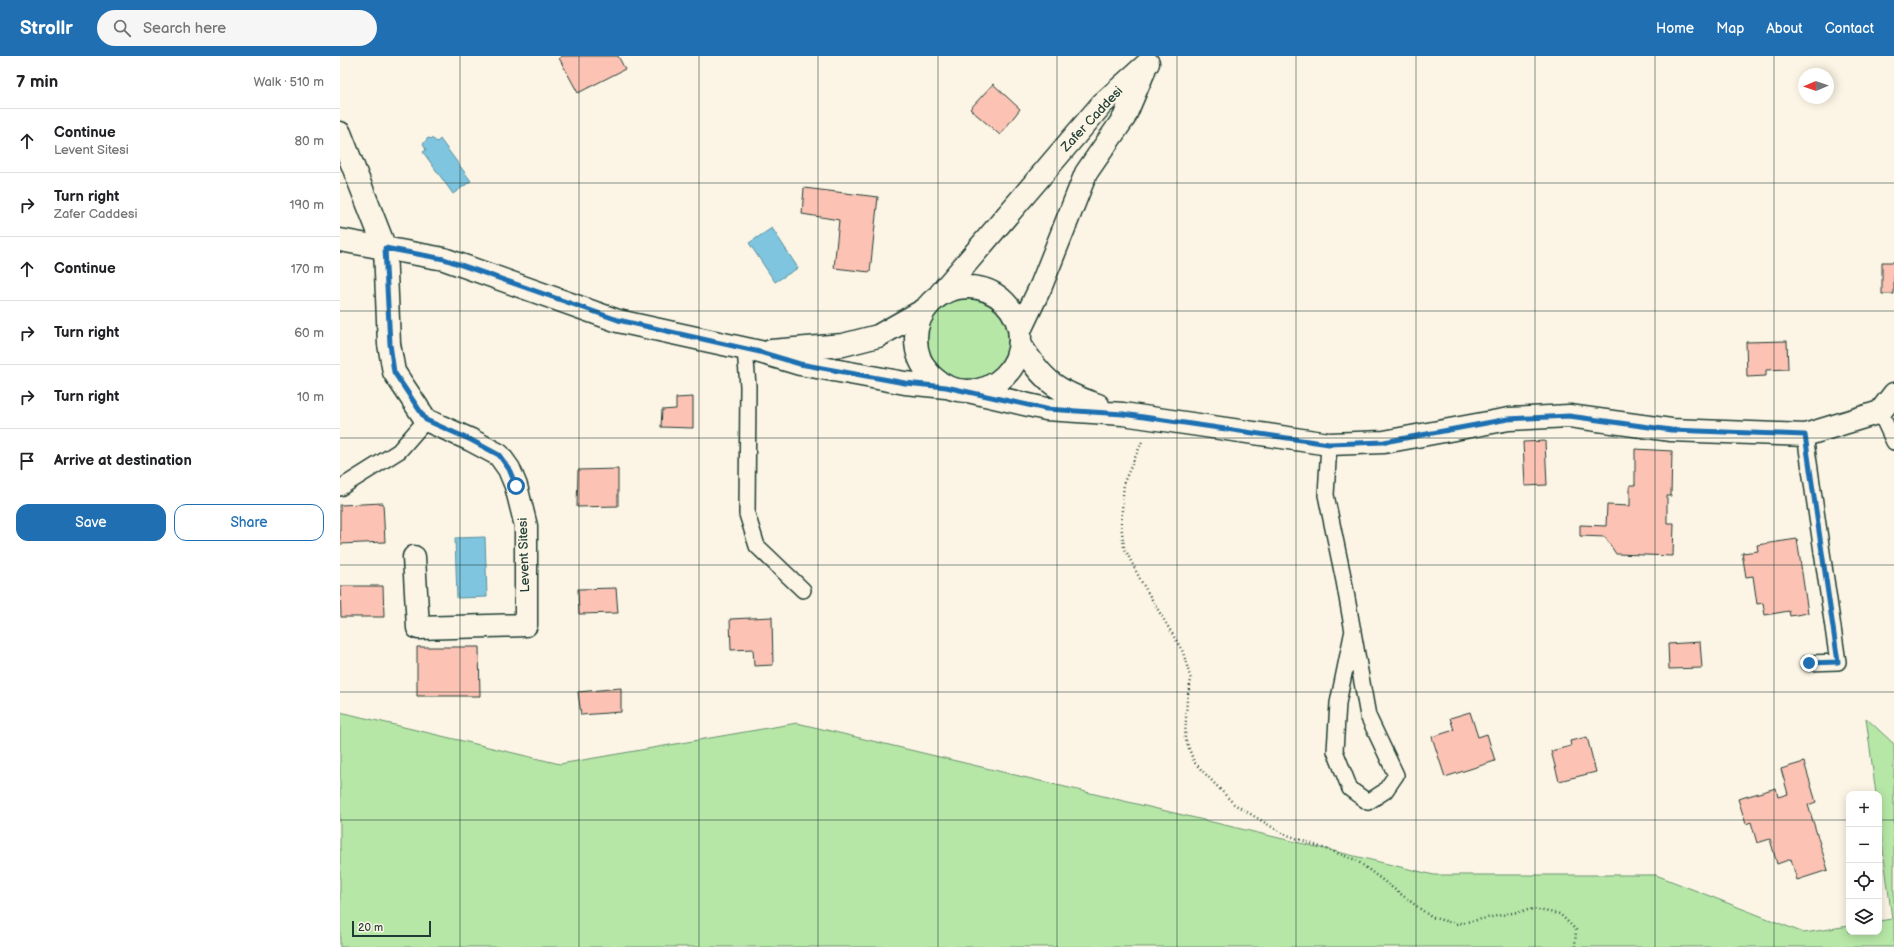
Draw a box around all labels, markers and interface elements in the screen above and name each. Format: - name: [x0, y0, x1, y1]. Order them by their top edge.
- search box: [97, 10, 377, 46]
- text: Strollr: [20, 17, 73, 40]
- icon: search: [111, 17, 133, 39]
- text: Search here: [143, 19, 226, 38]
- text: Home: [1656, 20, 1694, 37]
- text: Map: [1716, 20, 1744, 37]
- text: About: [1766, 20, 1803, 37]
- text: Contact: [1825, 20, 1874, 37]
- north arrow: [1798, 68, 1834, 104]
- text: 7 min: [16, 72, 58, 92]
- text: Walk · 510 m: [253, 74, 324, 90]
- street label: Zafer Caddesi: [1057, 83, 1126, 156]
- text: Continue: [54, 123, 116, 142]
- icon: ahead: [16, 130, 38, 152]
- text: 80 m: [295, 133, 324, 149]
- text: Levent Sitesi: [54, 142, 129, 158]
- text: Turn right: [54, 187, 119, 206]
- icon: right: [16, 194, 38, 216]
- text: 190 m: [290, 197, 324, 213]
- text: Zafer Caddesi: [54, 206, 137, 222]
- icon: ahead: [16, 258, 38, 280]
- text: Continue: [54, 259, 116, 278]
- text: 170 m: [291, 261, 324, 277]
- icon: right: [16, 322, 38, 344]
- text: Turn right: [54, 323, 119, 342]
- text: 60 m: [294, 325, 324, 341]
- icon: right: [16, 386, 38, 408]
- text: Turn right: [54, 387, 119, 406]
- text: 10 m: [297, 389, 324, 405]
- icon: arrive: [16, 450, 38, 472]
- text: Arrive at destination: [54, 451, 192, 470]
- route start: [507, 477, 525, 495]
- button: Save: [16, 504, 166, 541]
- button: Share: [174, 504, 324, 541]
- street label: Levent Sitesi: [515, 517, 533, 593]
- route end: [1800, 654, 1818, 672]
- map controls: [1846, 791, 1882, 935]
- button: +: [1846, 791, 1882, 827]
- button: −: [1846, 827, 1882, 863]
- button: locate: [1846, 863, 1882, 899]
- button: layers: [1846, 899, 1882, 935]
- scale bar: [352, 919, 431, 938]
- text: 20 m: [358, 921, 383, 934]

